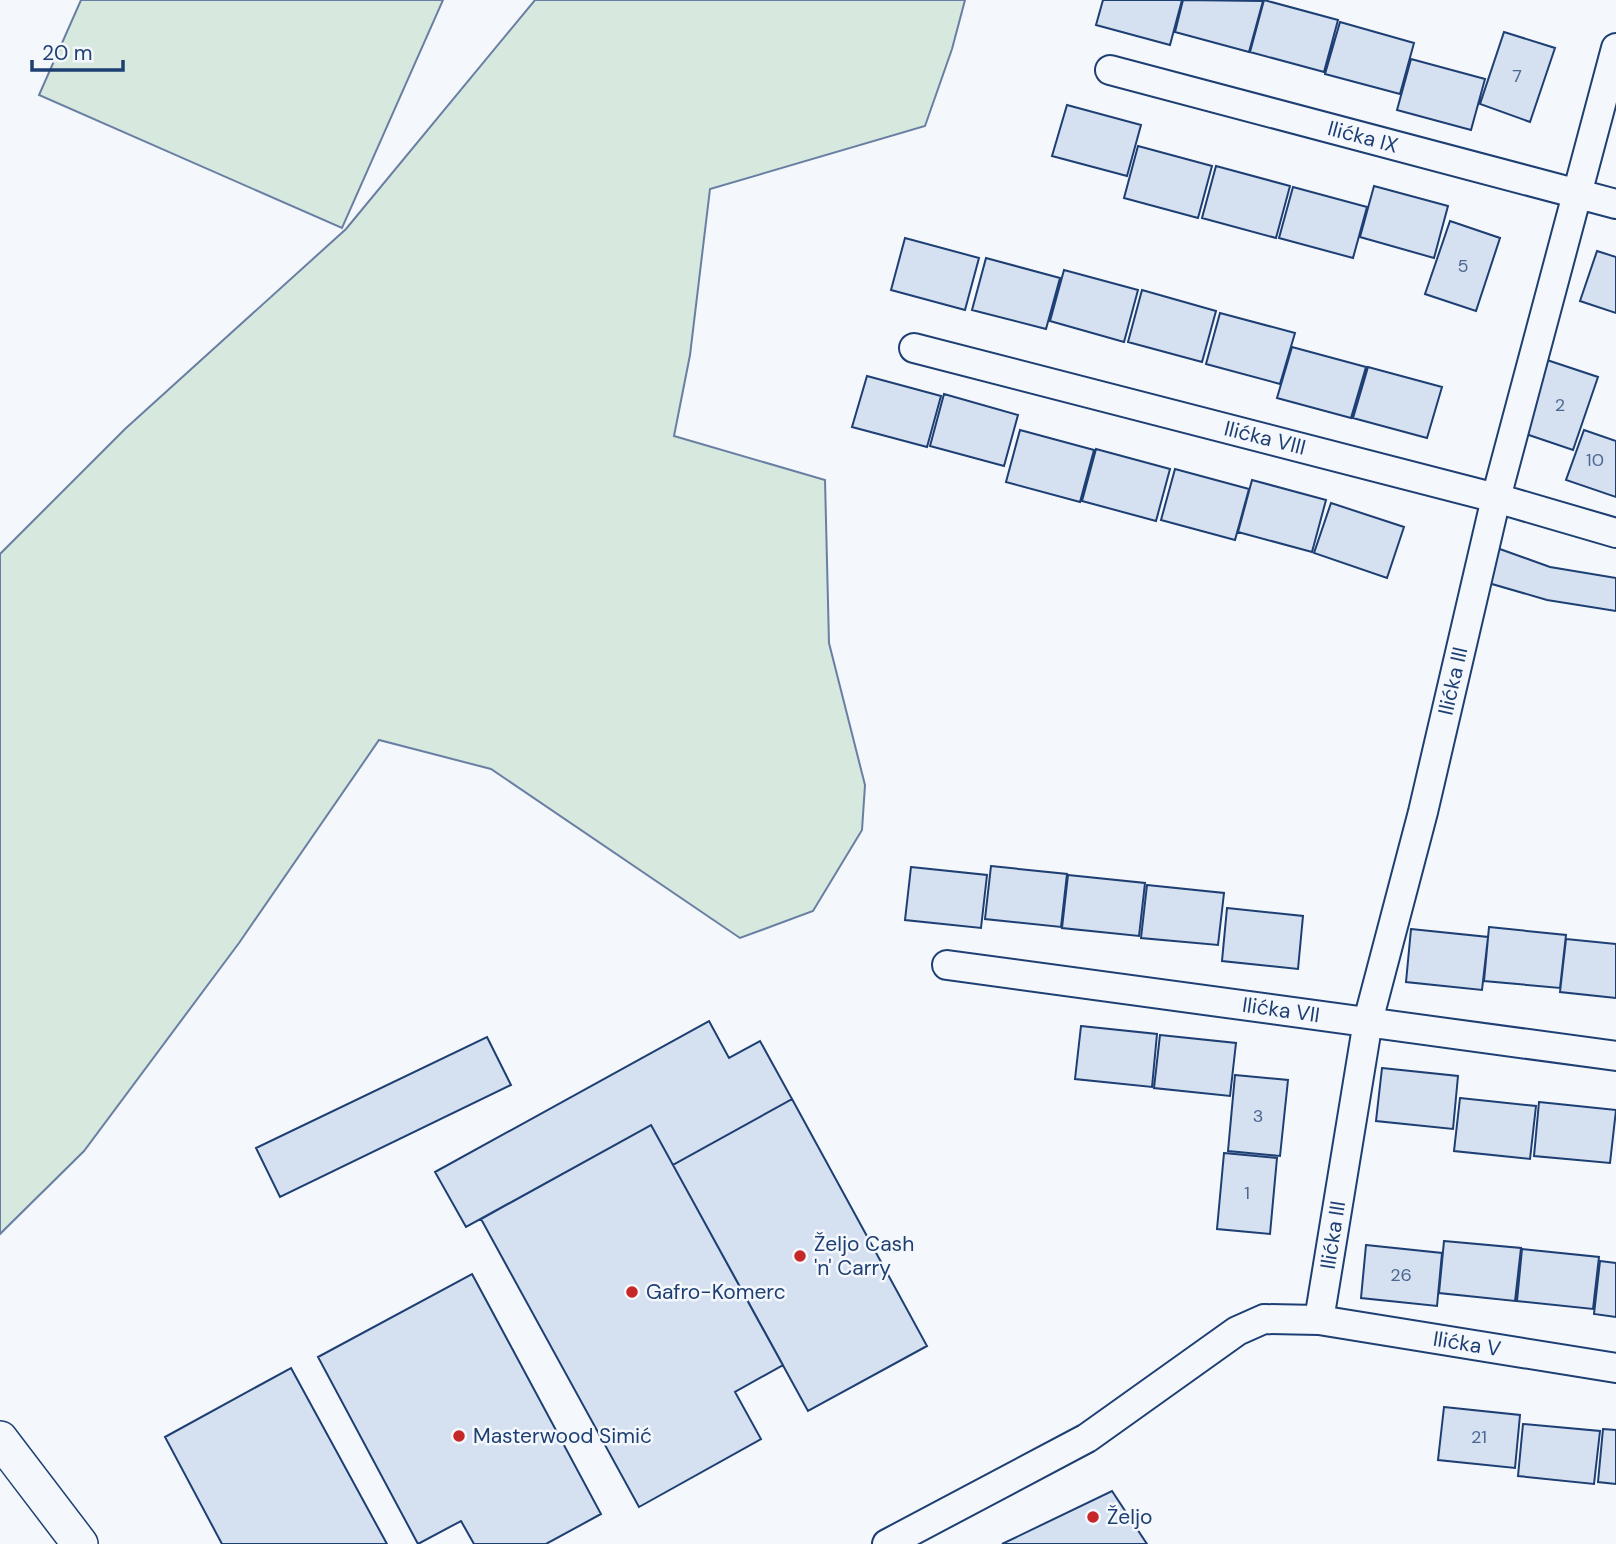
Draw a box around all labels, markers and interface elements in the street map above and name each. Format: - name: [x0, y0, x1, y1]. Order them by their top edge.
- scale bar: [32, 28, 122, 72]
- text: 20 m: [42, 39, 93, 67]
- house number: 7: [1512, 64, 1522, 88]
- street label: Ilićka IX: [1325, 114, 1401, 160]
- house number: 5: [1458, 254, 1468, 278]
- house number: 2: [1555, 393, 1565, 417]
- street label: Ilićka VIII: [1221, 414, 1309, 462]
- house number: 10: [1586, 448, 1604, 472]
- street label: Ilićka III: [1432, 644, 1474, 718]
- street label: Ilićka VII: [1240, 991, 1322, 1029]
- house number: 3: [1253, 1104, 1263, 1128]
- house number: 1: [1244, 1181, 1250, 1205]
- street label: Ilićka III: [1314, 1199, 1352, 1271]
- place label: Željo Cash 'n' Carry: [814, 1230, 914, 1282]
- marker: Željo Cash 'n' Carry: [792, 1248, 808, 1264]
- house number: 26: [1390, 1263, 1412, 1287]
- place label: Gafro-Komerc: [646, 1278, 786, 1306]
- marker: Gafro-Komerc: [624, 1284, 640, 1300]
- street label: Ilićka V: [1431, 1325, 1503, 1363]
- place label: Masterwood Simić: [473, 1422, 652, 1450]
- house number: 21: [1471, 1425, 1487, 1449]
- marker: Masterwood Simić: [451, 1428, 467, 1444]
- place label: Željo: [1107, 1503, 1153, 1531]
- marker: Željo: [1085, 1509, 1101, 1525]

